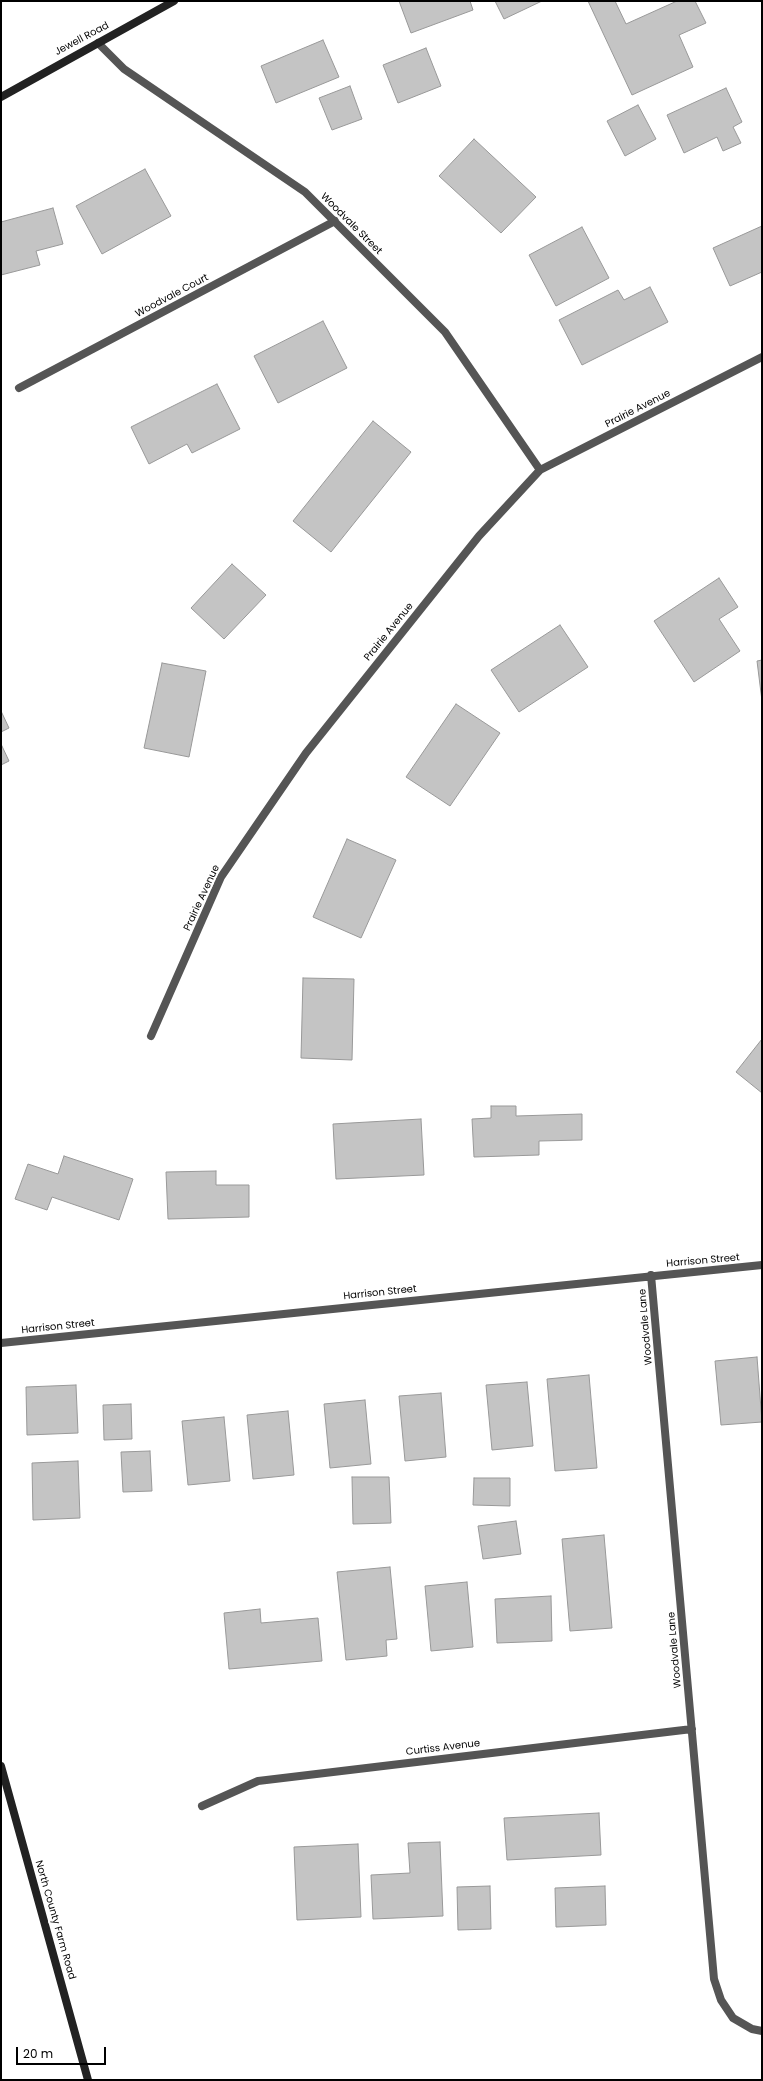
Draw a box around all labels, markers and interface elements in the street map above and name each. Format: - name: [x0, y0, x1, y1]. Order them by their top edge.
- street label: Jewell Road: [53, 20, 111, 58]
- street label: Woodvale Street: [318, 191, 384, 257]
- street label: Woodvale Court: [133, 272, 211, 320]
- street label: Prairie Avenue: [603, 387, 673, 431]
- street label: Prairie Avenue: [362, 600, 416, 664]
- street label: Prairie Avenue: [181, 863, 223, 933]
- street label: Harrison Street: [666, 1252, 740, 1270]
- street label: Harrison Street: [343, 1283, 417, 1303]
- street label: Woodvale Lane: [637, 1288, 655, 1366]
- street label: Harrison Street: [21, 1317, 95, 1337]
- street label: Woodvale Lane: [666, 1611, 684, 1689]
- street label: Curtiss Avenue: [405, 1737, 481, 1759]
- street label: North County Farm Road: [32, 1859, 78, 1981]
- scale bar: [18, 2039, 108, 2065]
- text: 20 m: [23, 2045, 53, 2062]

